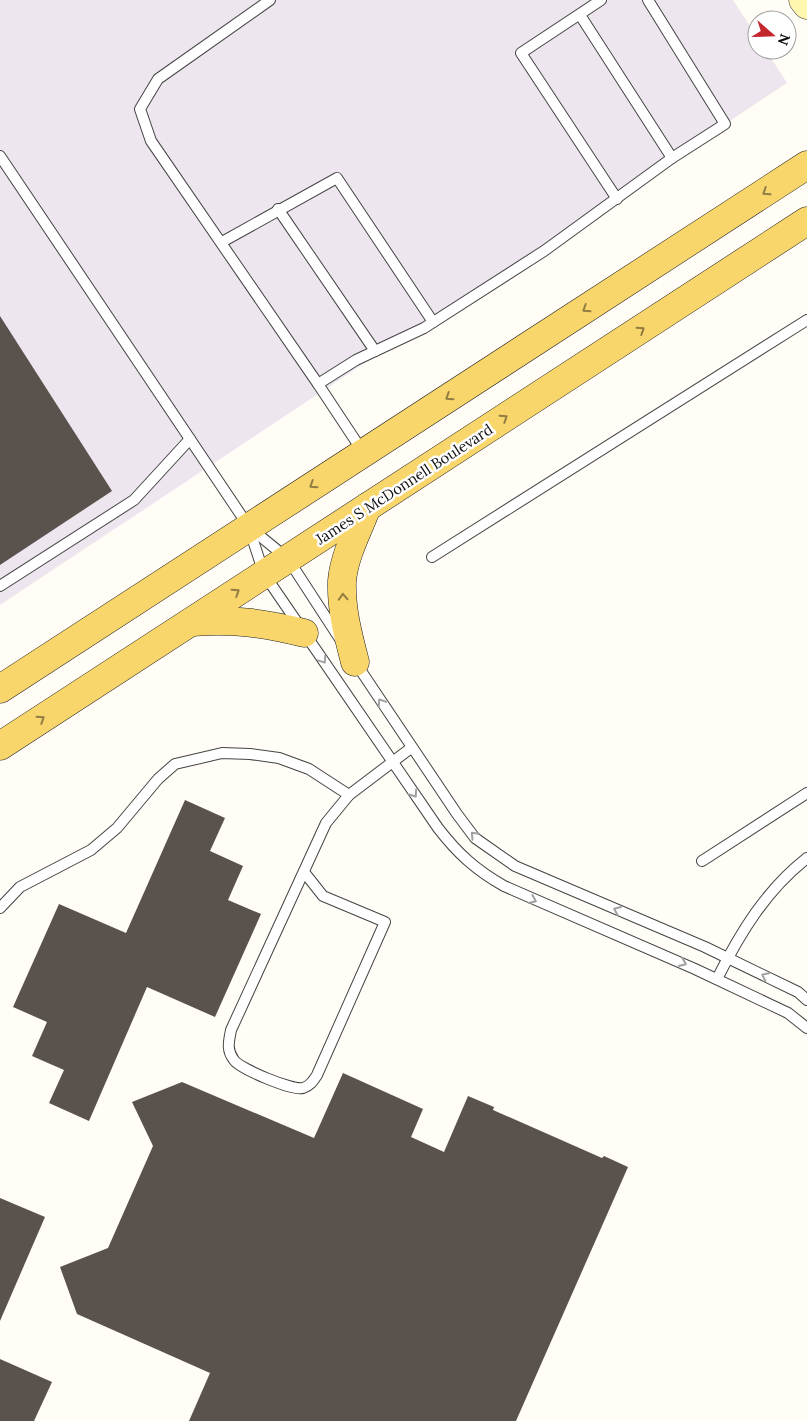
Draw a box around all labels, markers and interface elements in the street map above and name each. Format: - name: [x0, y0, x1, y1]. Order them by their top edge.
- north arrow: [747, 10, 797, 60]
- text: N: [774, 31, 795, 48]
- one-way arrow: [762, 186, 772, 195]
- one-way arrow: [582, 303, 591, 312]
- one-way arrow: [635, 327, 644, 336]
- one-way arrow: [446, 391, 455, 400]
- one-way arrow: [499, 415, 508, 425]
- street label: James S McDonnell Boulevard: [311, 420, 496, 549]
- one-way arrow: [309, 479, 318, 489]
- one-way arrow: [230, 589, 239, 599]
- one-way arrow: [338, 593, 349, 601]
- one-way arrow: [317, 654, 326, 664]
- one-way arrow: [378, 698, 387, 707]
- one-way arrow: [35, 716, 45, 725]
- one-way arrow: [408, 789, 418, 798]
- one-way arrow: [471, 831, 480, 840]
- one-way arrow: [528, 893, 537, 904]
- one-way arrow: [613, 905, 621, 915]
- one-way arrow: [678, 957, 687, 968]
- one-way arrow: [761, 972, 770, 982]

